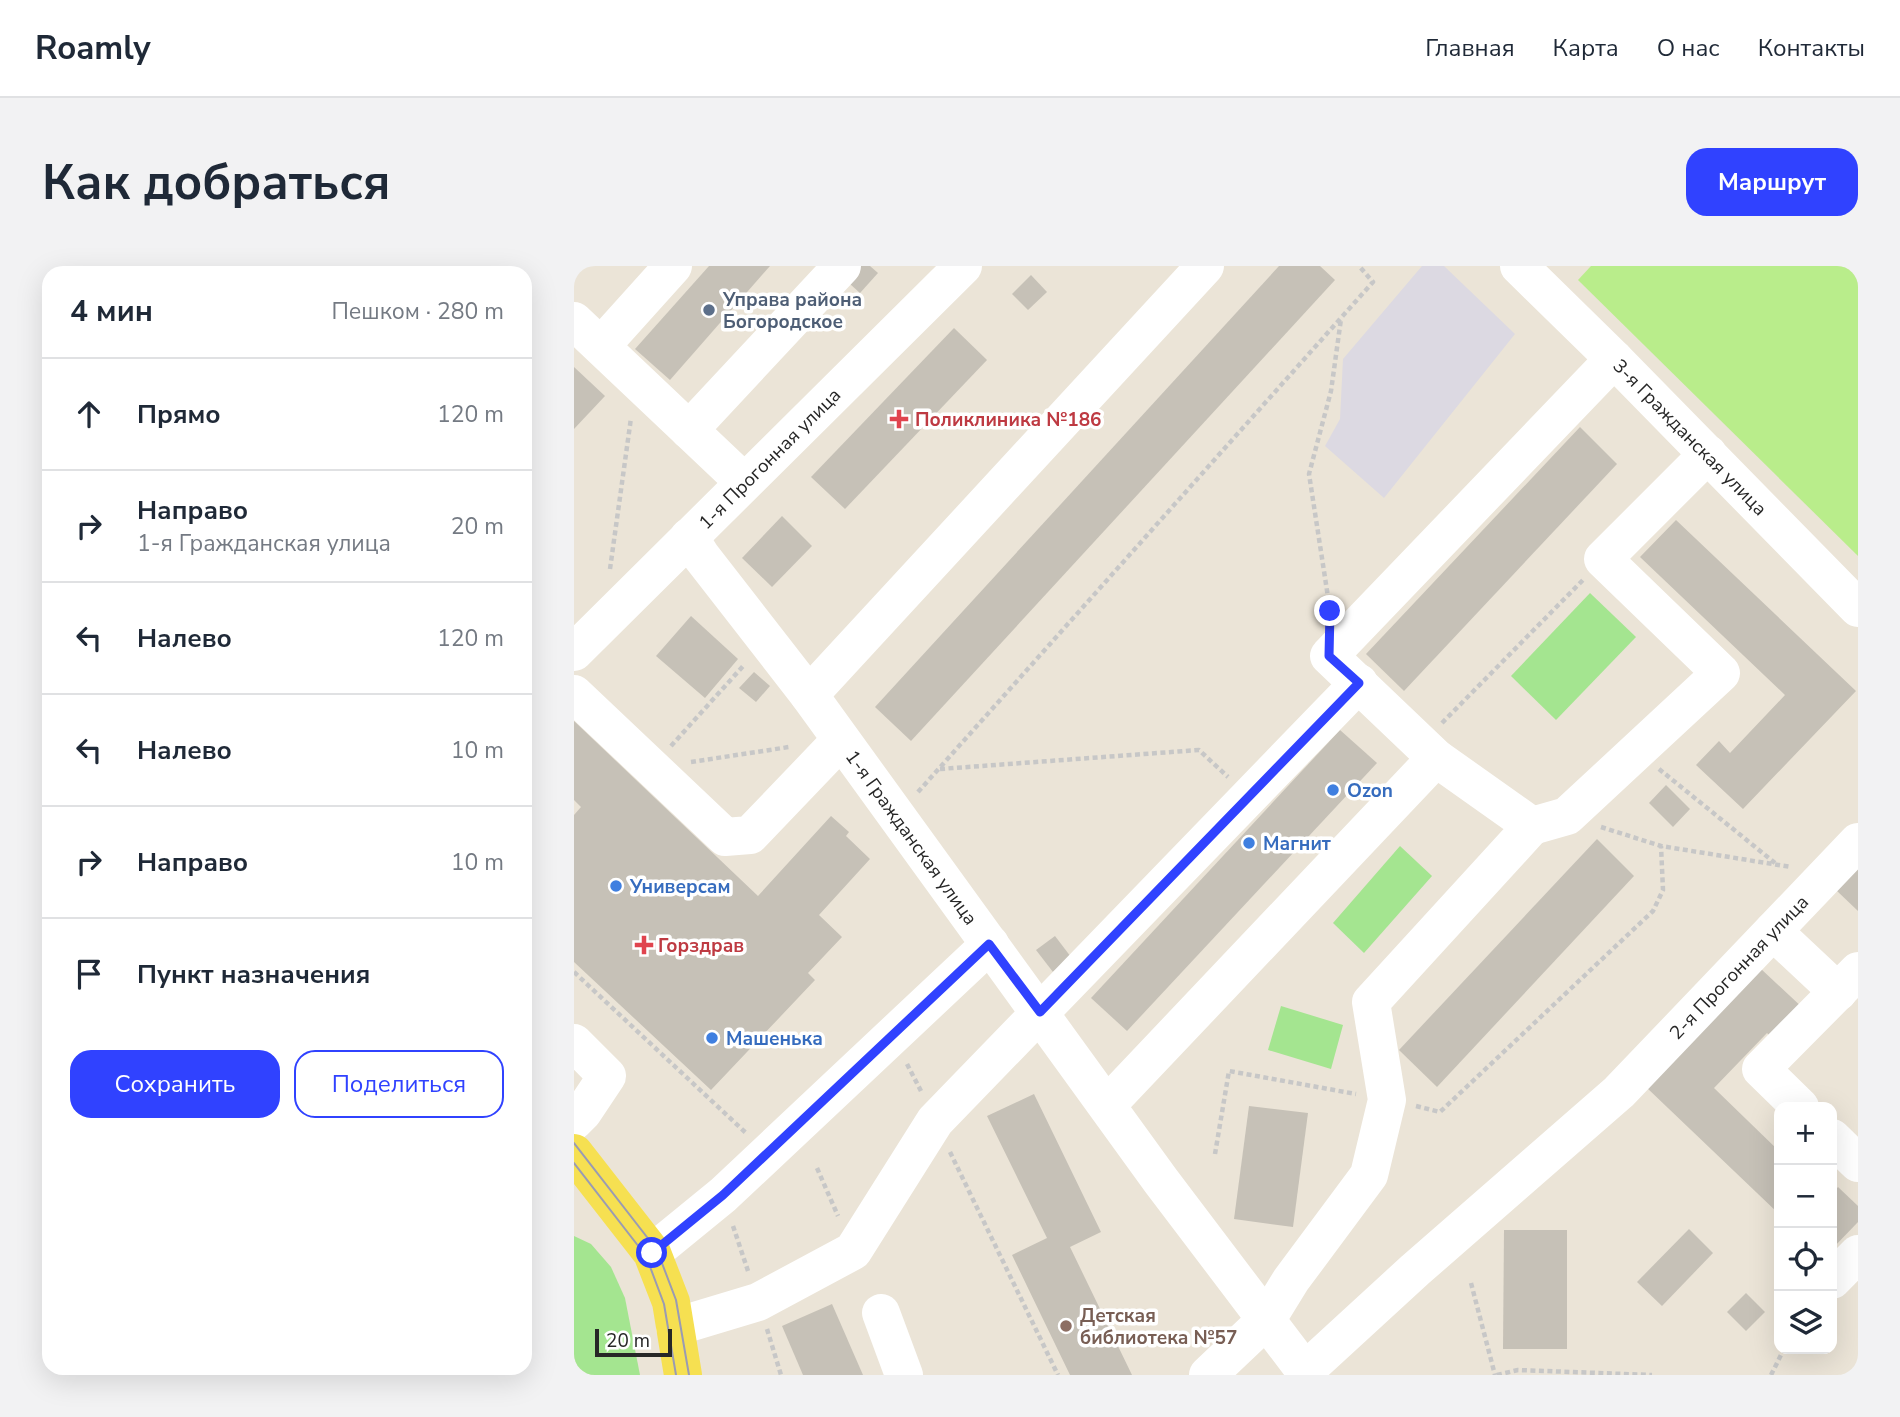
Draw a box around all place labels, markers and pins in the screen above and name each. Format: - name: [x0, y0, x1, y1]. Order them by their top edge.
- place label: Управа района Богородское: [722, 287, 862, 335]
- marker: Управа района Богородское: [701, 302, 717, 318]
- place label: Поликлиника №186: [915, 407, 1101, 433]
- marker: Поликлиника №186: [889, 409, 909, 429]
- place label: Ozon: [1347, 778, 1393, 804]
- marker: Ozon: [1325, 782, 1341, 798]
- place label: Магнит: [1263, 831, 1331, 857]
- marker: Магнит: [1241, 835, 1257, 851]
- place label: Универсам: [629, 874, 731, 900]
- marker: Универсам: [608, 878, 624, 894]
- place label: Горздрав: [658, 933, 744, 959]
- marker: Горздрав: [636, 937, 652, 953]
- place label: Машенька: [726, 1026, 823, 1052]
- marker: Машенька: [704, 1030, 720, 1046]
- place label: Детская библиотека №57: [1080, 1303, 1237, 1351]
- marker: Детская библиотека №57: [1058, 1318, 1074, 1334]

